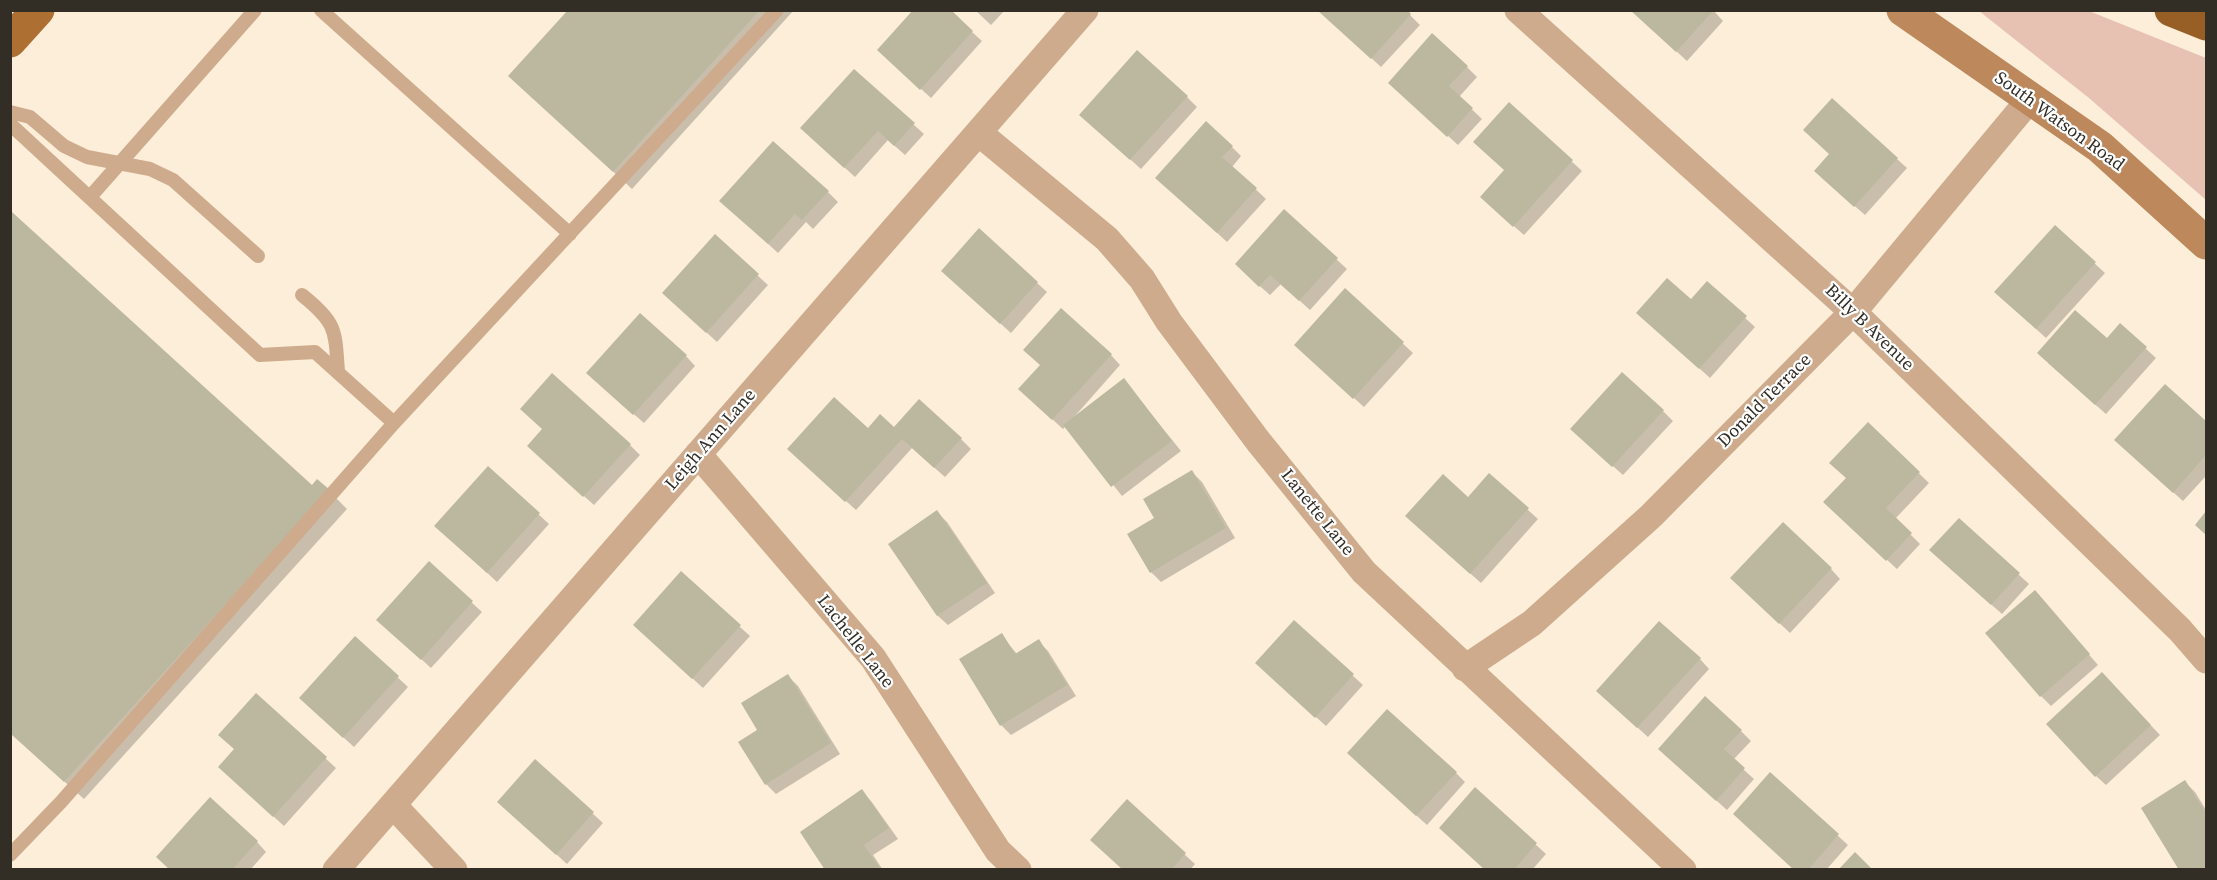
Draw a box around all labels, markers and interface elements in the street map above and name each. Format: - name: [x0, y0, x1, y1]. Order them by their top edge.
- street label: South Watson Road: [1990, 68, 2128, 176]
- street label: Billy B Avenue: [1820, 280, 1918, 376]
- street label: Donald Terrace: [1714, 350, 1816, 452]
- street label: Leigh Ann Lane: [661, 385, 761, 495]
- street label: Lanette Lane: [1276, 465, 1358, 561]
- street label: Lachelle Lane: [812, 591, 898, 693]

